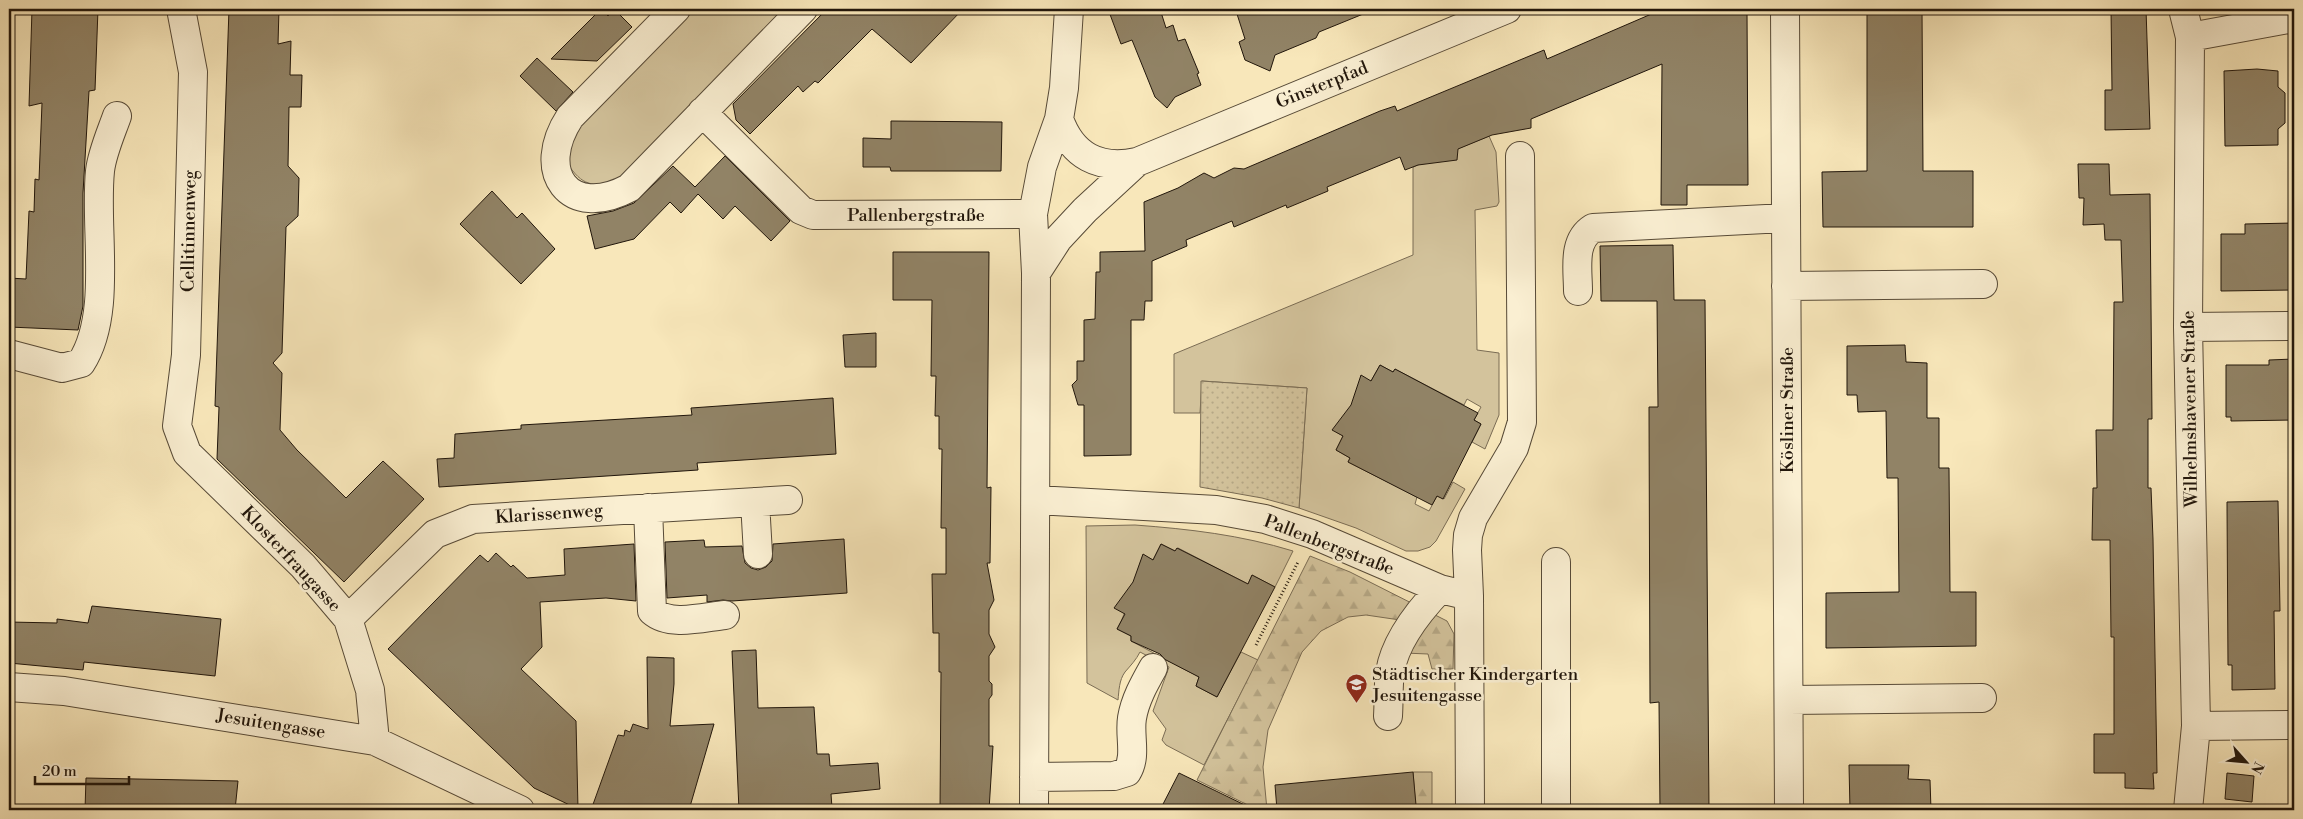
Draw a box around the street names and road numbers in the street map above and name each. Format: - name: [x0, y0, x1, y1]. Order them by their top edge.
- street label: Ginsterpfad: [1272, 56, 1372, 114]
- street label: Cellitinnenweg: [176, 169, 202, 292]
- street label: Pallenbergstraße: [847, 204, 985, 227]
- street label: Wilhelmshavener Straße: [2177, 310, 2203, 509]
- street label: Kösliner Straße: [1776, 347, 1799, 473]
- street label: Klarissenweg: [494, 499, 604, 529]
- street label: Klosterfraugasse: [236, 501, 346, 617]
- street label: Pallenbergstraße: [1261, 510, 1397, 580]
- street label: Jesuitengasse: [214, 704, 327, 744]

